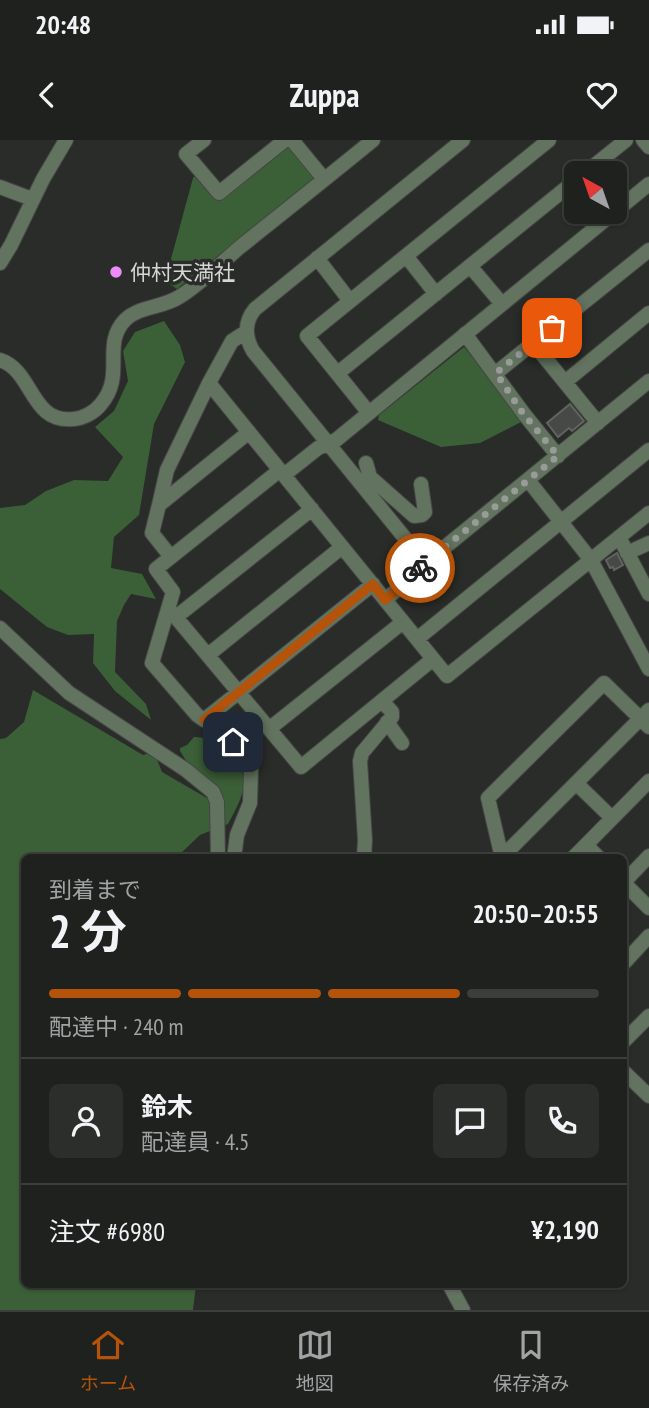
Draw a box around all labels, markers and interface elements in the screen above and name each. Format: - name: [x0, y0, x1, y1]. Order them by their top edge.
- text: 20:48: [35, 8, 91, 41]
- text: Zuppa: [289, 74, 360, 116]
- icon: back: [28, 76, 66, 114]
- icon: heart: [583, 76, 621, 114]
- north arrow: [564, 161, 626, 224]
- map controls: [564, 161, 627, 224]
- place label: 仲村天満社: [130, 259, 235, 286]
- marker: 仲村天満社: [108, 264, 124, 280]
- pin: [522, 298, 582, 358]
- icon: bag: [533, 309, 571, 347]
- courier: [385, 533, 455, 603]
- icon: bike: [401, 549, 439, 587]
- pin: [203, 712, 263, 772]
- icon: home: [214, 723, 252, 761]
- text: 到着まで: [49, 875, 141, 904]
- text: 20:50–20:55: [472, 897, 599, 930]
- text: 2 分: [49, 901, 126, 961]
- text: 配達中 · 240 m: [49, 1012, 184, 1041]
- button: person: [49, 1084, 123, 1158]
- button: chat: [433, 1084, 507, 1158]
- button: phone: [525, 1084, 599, 1158]
- text: 鈴木: [141, 1090, 193, 1123]
- text: 配達員 · 4.5: [141, 1127, 249, 1156]
- text: ¥2,190: [531, 1213, 599, 1246]
- text: 注文 #6980: [49, 1215, 165, 1248]
- tab: ホーム: [80, 1326, 136, 1395]
- tab: 地図: [296, 1326, 334, 1395]
- tab: 保存済み: [493, 1326, 569, 1395]

